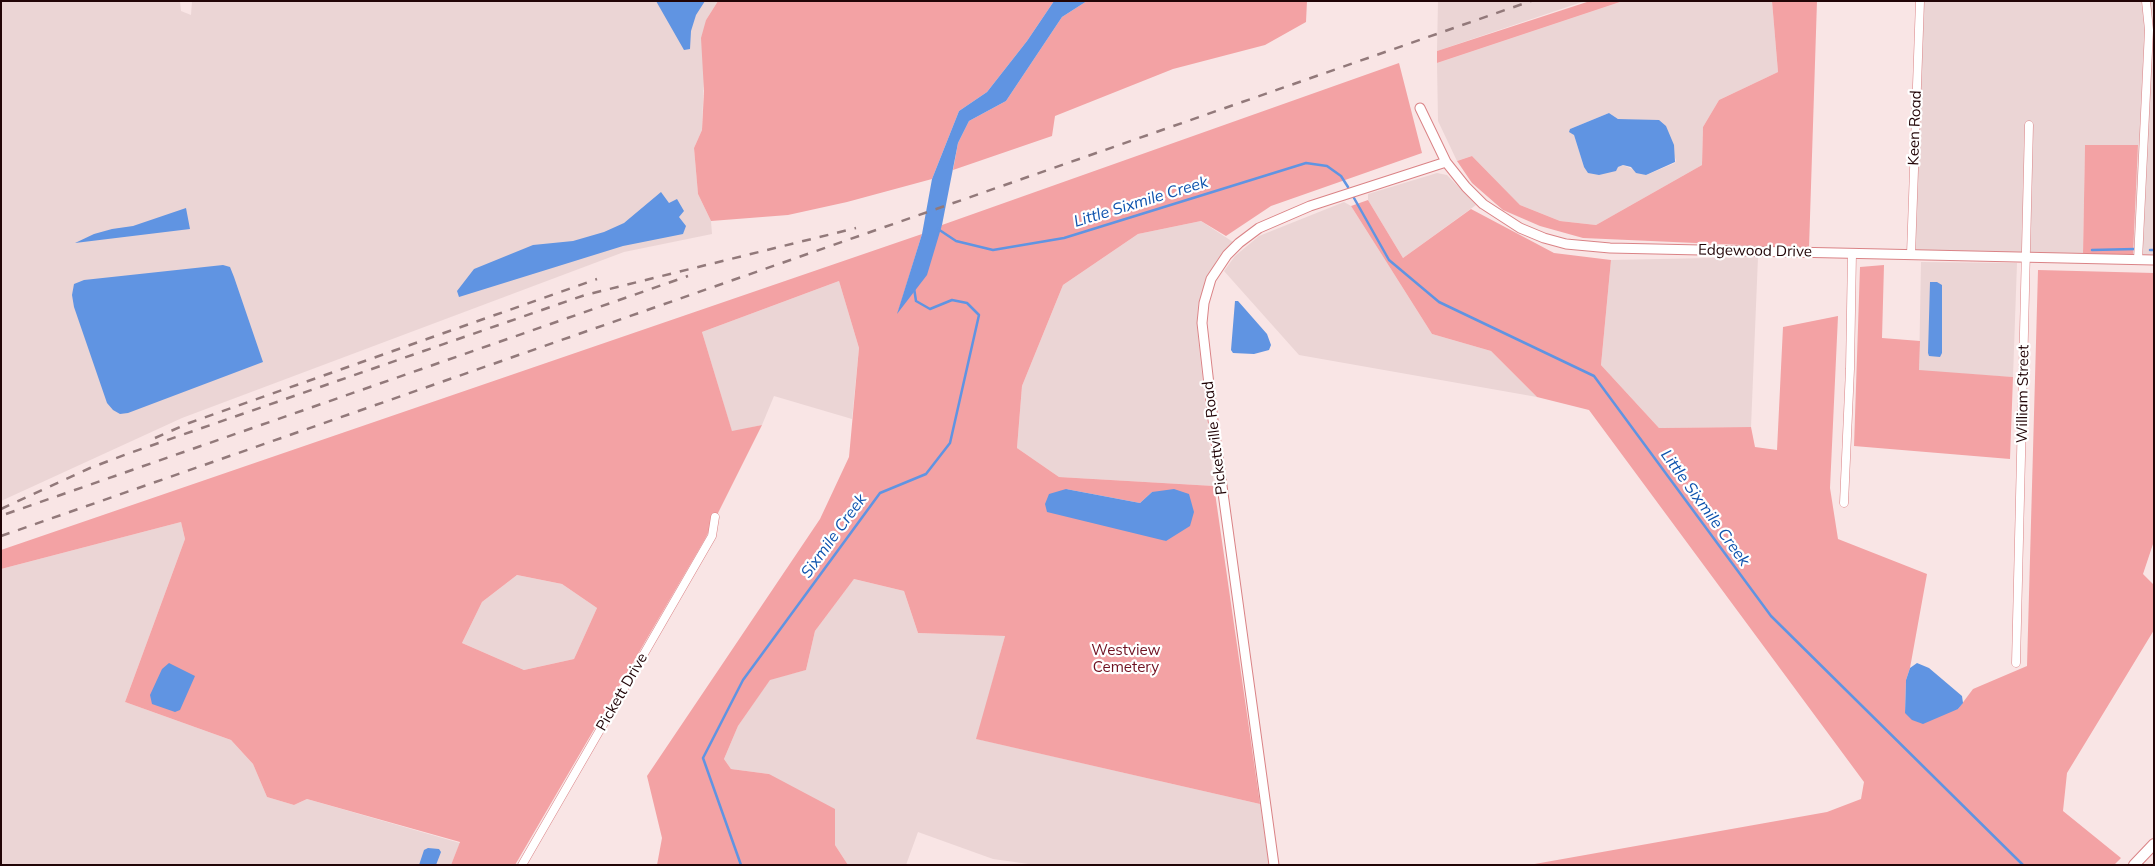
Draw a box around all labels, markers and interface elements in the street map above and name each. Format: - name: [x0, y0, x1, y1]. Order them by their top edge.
- street label: Keen Road: [1905, 90, 1925, 166]
- water label: Little Sixmile Creek: [1072, 172, 1210, 232]
- street label: Edgewood Drive: [1698, 241, 1812, 261]
- street label: William Street: [2013, 345, 2033, 443]
- street label: Pickettville Road: [1199, 380, 1231, 496]
- water label: Little Sixmile Creek: [1656, 446, 1754, 570]
- water label: Sixmile Creek: [797, 490, 871, 582]
- park label: Westview Cemetery: [1091, 641, 1161, 676]
- street label: Pickett Drive: [592, 650, 652, 734]

